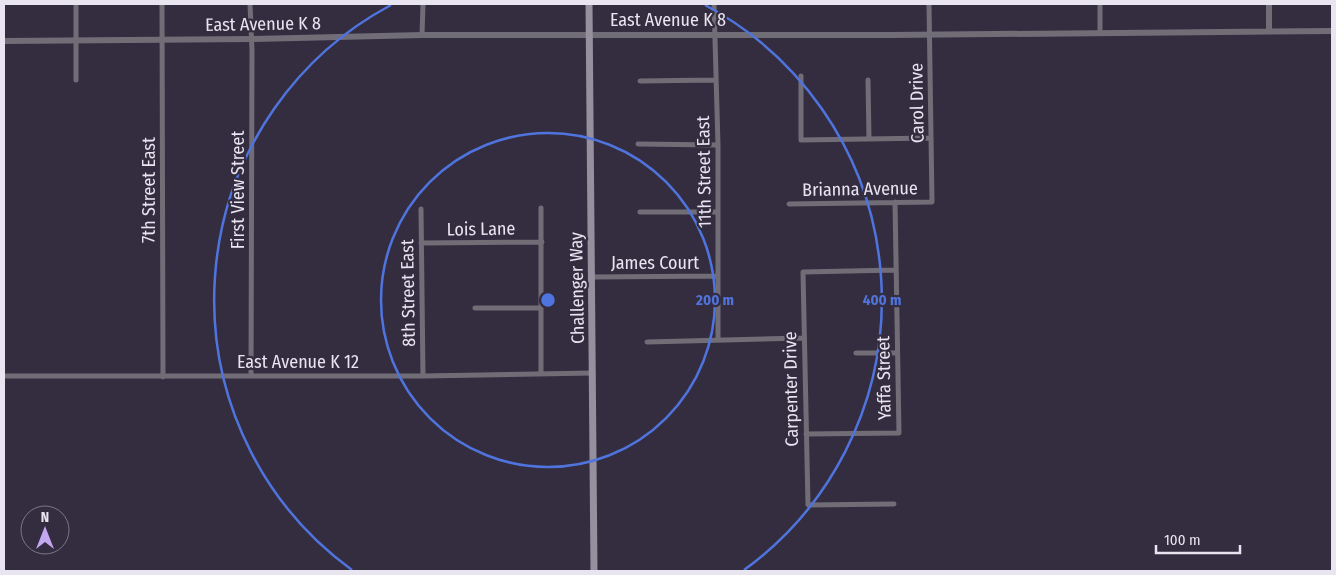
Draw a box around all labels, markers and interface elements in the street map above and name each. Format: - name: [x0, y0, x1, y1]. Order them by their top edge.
- street label: East Avenue K 8: [610, 9, 726, 31]
- street label: East Avenue K 8: [205, 12, 321, 36]
- street label: Carol Drive: [905, 63, 929, 143]
- street label: 11th Street East: [692, 116, 716, 228]
- street label: First View Street: [227, 131, 249, 249]
- street label: 7th Street East: [138, 137, 160, 243]
- street label: Brianna Avenue: [802, 177, 918, 201]
- street label: Lois Lane: [447, 217, 516, 241]
- street label: Challenger Way: [565, 232, 589, 344]
- street label: 8th Street East: [396, 239, 420, 347]
- street label: James Court: [611, 252, 699, 274]
- centre of rings: [539, 291, 557, 309]
- text: 200 m: [695, 291, 734, 309]
- text: 400 m: [863, 291, 901, 309]
- street label: Carpenter Drive: [779, 331, 803, 447]
- street label: Yaffa Street: [872, 336, 896, 420]
- street label: East Avenue K 12: [237, 351, 359, 373]
- north arrow: [20, 505, 70, 555]
- text: N: [41, 509, 49, 526]
- scale bar: [1156, 522, 1240, 554]
- text: 100 m: [1164, 531, 1201, 549]

